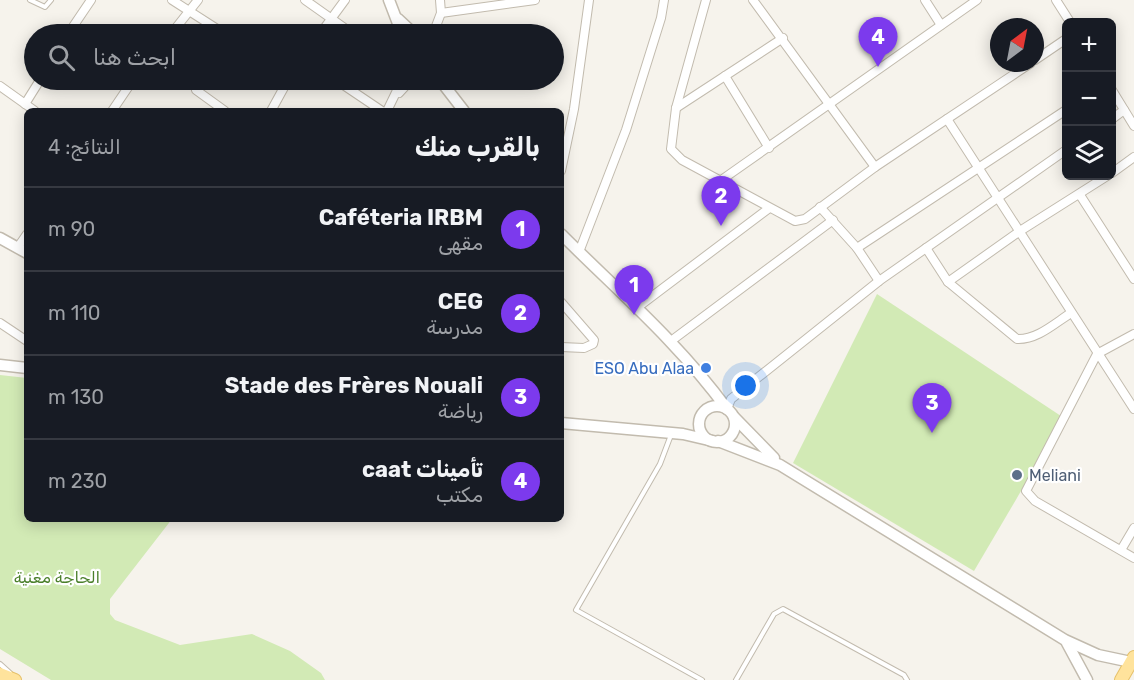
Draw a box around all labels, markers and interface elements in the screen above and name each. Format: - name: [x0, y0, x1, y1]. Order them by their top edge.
- pin: 4: [858, 17, 898, 67]
- north arrow: [990, 18, 1044, 72]
- map controls: [1062, 18, 1116, 180]
- button: +: [1062, 18, 1116, 72]
- search box: [24, 24, 564, 90]
- icon: search: [45, 41, 78, 74]
- text: ابحث هنا: [93, 44, 176, 71]
- button: −: [1062, 72, 1116, 126]
- button: layers: [1062, 126, 1116, 180]
- text: بالقرب منك: [415, 132, 540, 163]
- text: النتائج: 4: [48, 135, 121, 159]
- pin: 2: [702, 176, 740, 226]
- text: Caféteria IRBM: [319, 204, 483, 231]
- text: 90 m: [48, 217, 95, 241]
- text: 1: [516, 217, 525, 241]
- text: مقهى: [438, 231, 483, 255]
- pin: 1: [614, 266, 654, 315]
- text: CEG: [438, 288, 483, 315]
- text: 110 m: [48, 301, 101, 325]
- text: 2: [514, 301, 527, 325]
- text: مدرسة: [426, 315, 483, 339]
- place label: ESO Abu Alaa: [594, 359, 694, 378]
- marker: ESO Abu Alaa: [699, 361, 713, 375]
- your location: [731, 371, 760, 400]
- text: Stade des Frères Nouali: [225, 372, 483, 399]
- pin: 3: [912, 384, 952, 433]
- text: 130 m: [48, 385, 104, 409]
- text: 3: [514, 385, 527, 409]
- text: رياضة: [438, 399, 483, 423]
- text: تأمينات caat: [362, 456, 483, 483]
- place label: Meliani: [1029, 466, 1081, 485]
- marker: Meliani: [1010, 468, 1024, 482]
- text: 230 m: [48, 469, 107, 493]
- text: 4: [514, 469, 527, 493]
- text: مكتب: [436, 483, 483, 507]
- park label: الحاجة مغنية: [14, 568, 100, 587]

